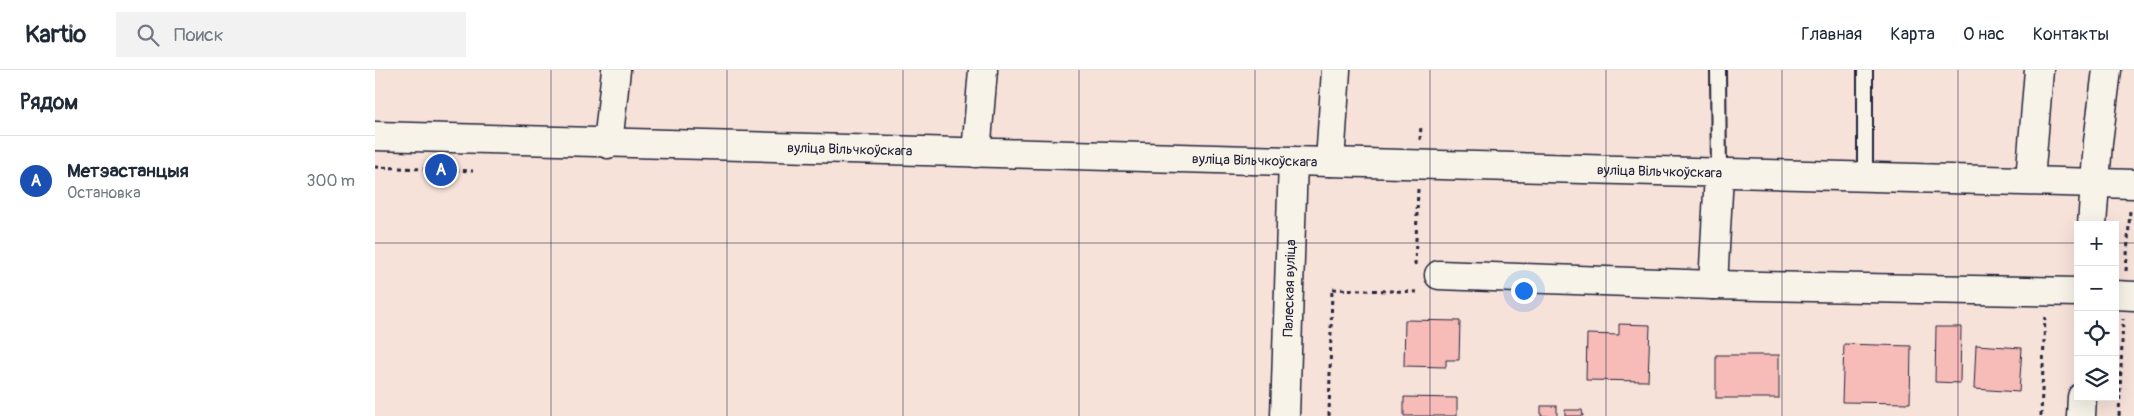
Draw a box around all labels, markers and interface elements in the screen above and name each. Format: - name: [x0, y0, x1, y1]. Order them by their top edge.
- search box: [116, 12, 466, 57]
- text: Kartio: [25, 20, 86, 49]
- icon: search: [134, 21, 162, 49]
- text: Поиск: [174, 23, 224, 47]
- text: Главная: [1801, 23, 1862, 46]
- text: Карта: [1890, 23, 1935, 46]
- text: О нас: [1963, 23, 2005, 46]
- text: Контакты: [2033, 23, 2109, 46]
- text: Рядом: [20, 89, 78, 116]
- street label: вуліца Вільчкоўскага: [787, 139, 913, 160]
- street label: вуліца Вільчкоўскага: [1192, 150, 1318, 171]
- pin: A: [425, 151, 457, 189]
- text: Метэастанцыя: [67, 159, 189, 183]
- street label: вуліца Вільчкоўскага: [1597, 161, 1722, 182]
- text: A: [31, 171, 41, 191]
- text: 300 m: [307, 171, 355, 191]
- text: Остановка: [67, 183, 141, 203]
- map controls: [2074, 221, 2119, 401]
- button: +: [2074, 221, 2119, 266]
- street label: Палеская вуліца: [1279, 239, 1300, 337]
- button: −: [2074, 266, 2119, 311]
- your location: [1511, 278, 1537, 304]
- button: locate: [2074, 311, 2119, 356]
- button: layers: [2074, 356, 2119, 401]

